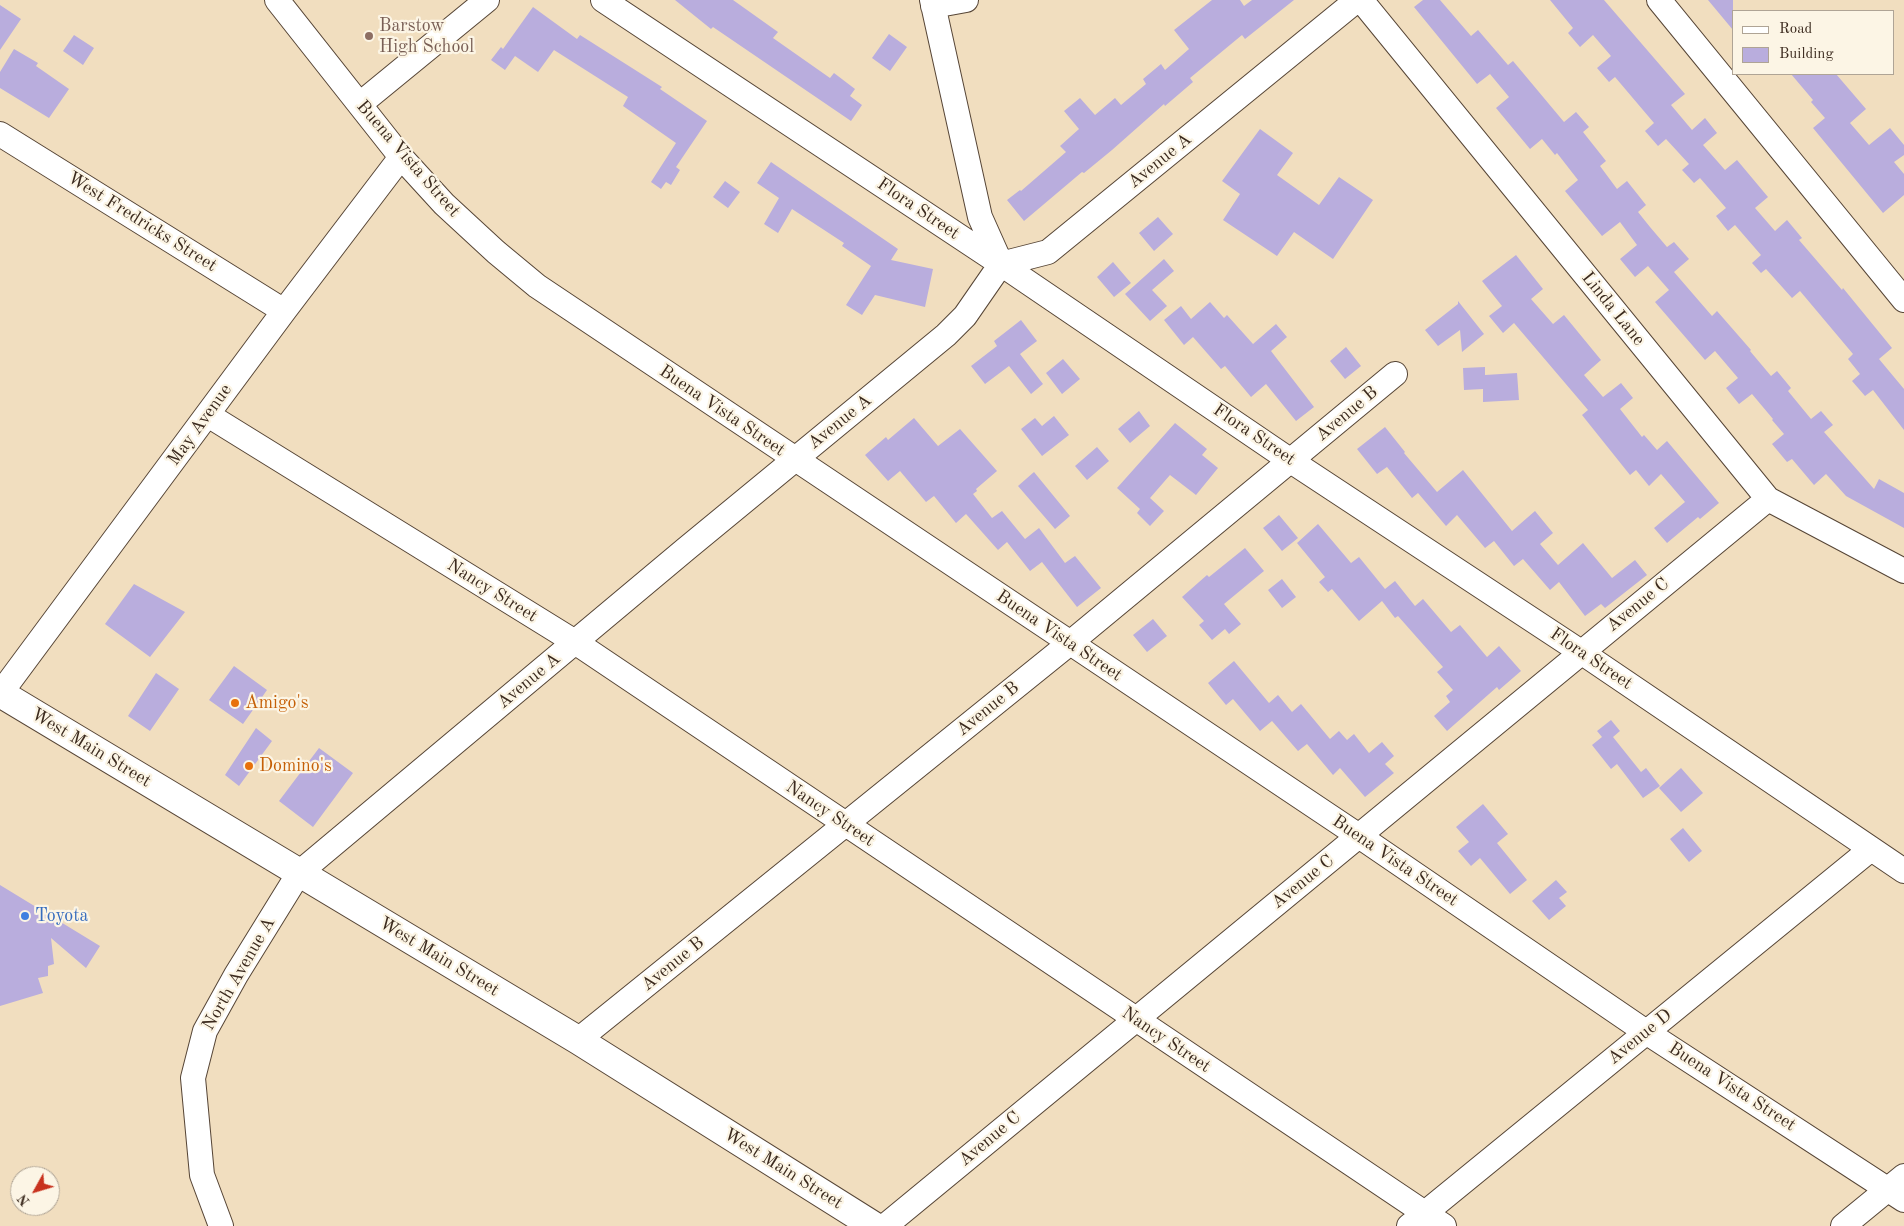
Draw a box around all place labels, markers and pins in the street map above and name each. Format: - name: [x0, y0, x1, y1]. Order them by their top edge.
- place label: Barstow High School: [379, 15, 474, 58]
- marker: Barstow High School: [363, 30, 375, 42]
- place label: Amigo's: [245, 692, 309, 714]
- marker: Amigo's: [229, 697, 241, 709]
- place label: Domino's: [259, 755, 332, 777]
- marker: Domino's: [243, 760, 255, 772]
- place label: Toyota: [35, 905, 88, 927]
- marker: Toyota: [19, 910, 31, 922]

